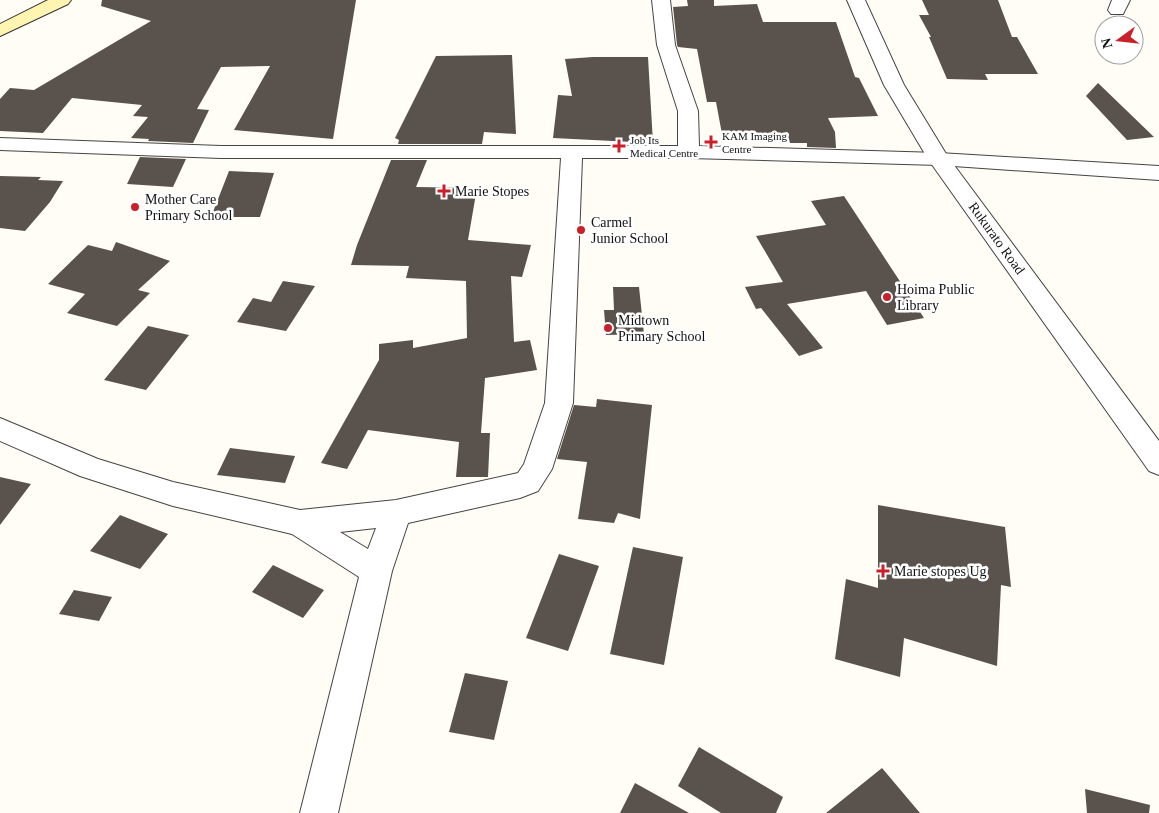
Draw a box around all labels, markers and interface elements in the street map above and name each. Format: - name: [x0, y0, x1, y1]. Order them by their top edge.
- north arrow: [1094, 15, 1144, 65]
- text: N: [1098, 36, 1115, 50]
- place label: KAM Imaging Centre: [722, 130, 788, 155]
- place label: Job Its Medical Centre: [630, 134, 698, 159]
- marker: KAM Imaging Centre: [704, 135, 718, 149]
- marker: Job Its Medical Centre: [612, 139, 626, 153]
- marker: Marie Stopes: [437, 184, 451, 198]
- place label: Marie Stopes: [455, 184, 529, 199]
- place label: Mother Care Primary School: [145, 192, 233, 223]
- street label: Rukurato Road: [966, 199, 1028, 277]
- marker: Mother Care Primary School: [129, 201, 141, 213]
- place label: Carmel Junior School: [591, 215, 669, 246]
- marker: Carmel Junior School: [575, 224, 587, 236]
- place label: Hoima Public Library: [897, 282, 974, 313]
- marker: Hoima Public Library: [881, 291, 893, 303]
- place label: Midtown Primary School: [618, 313, 706, 344]
- marker: Midtown Primary School: [602, 322, 614, 334]
- marker: Marie stopes Ug: [876, 564, 890, 578]
- place label: Marie stopes Ug: [894, 564, 987, 579]

